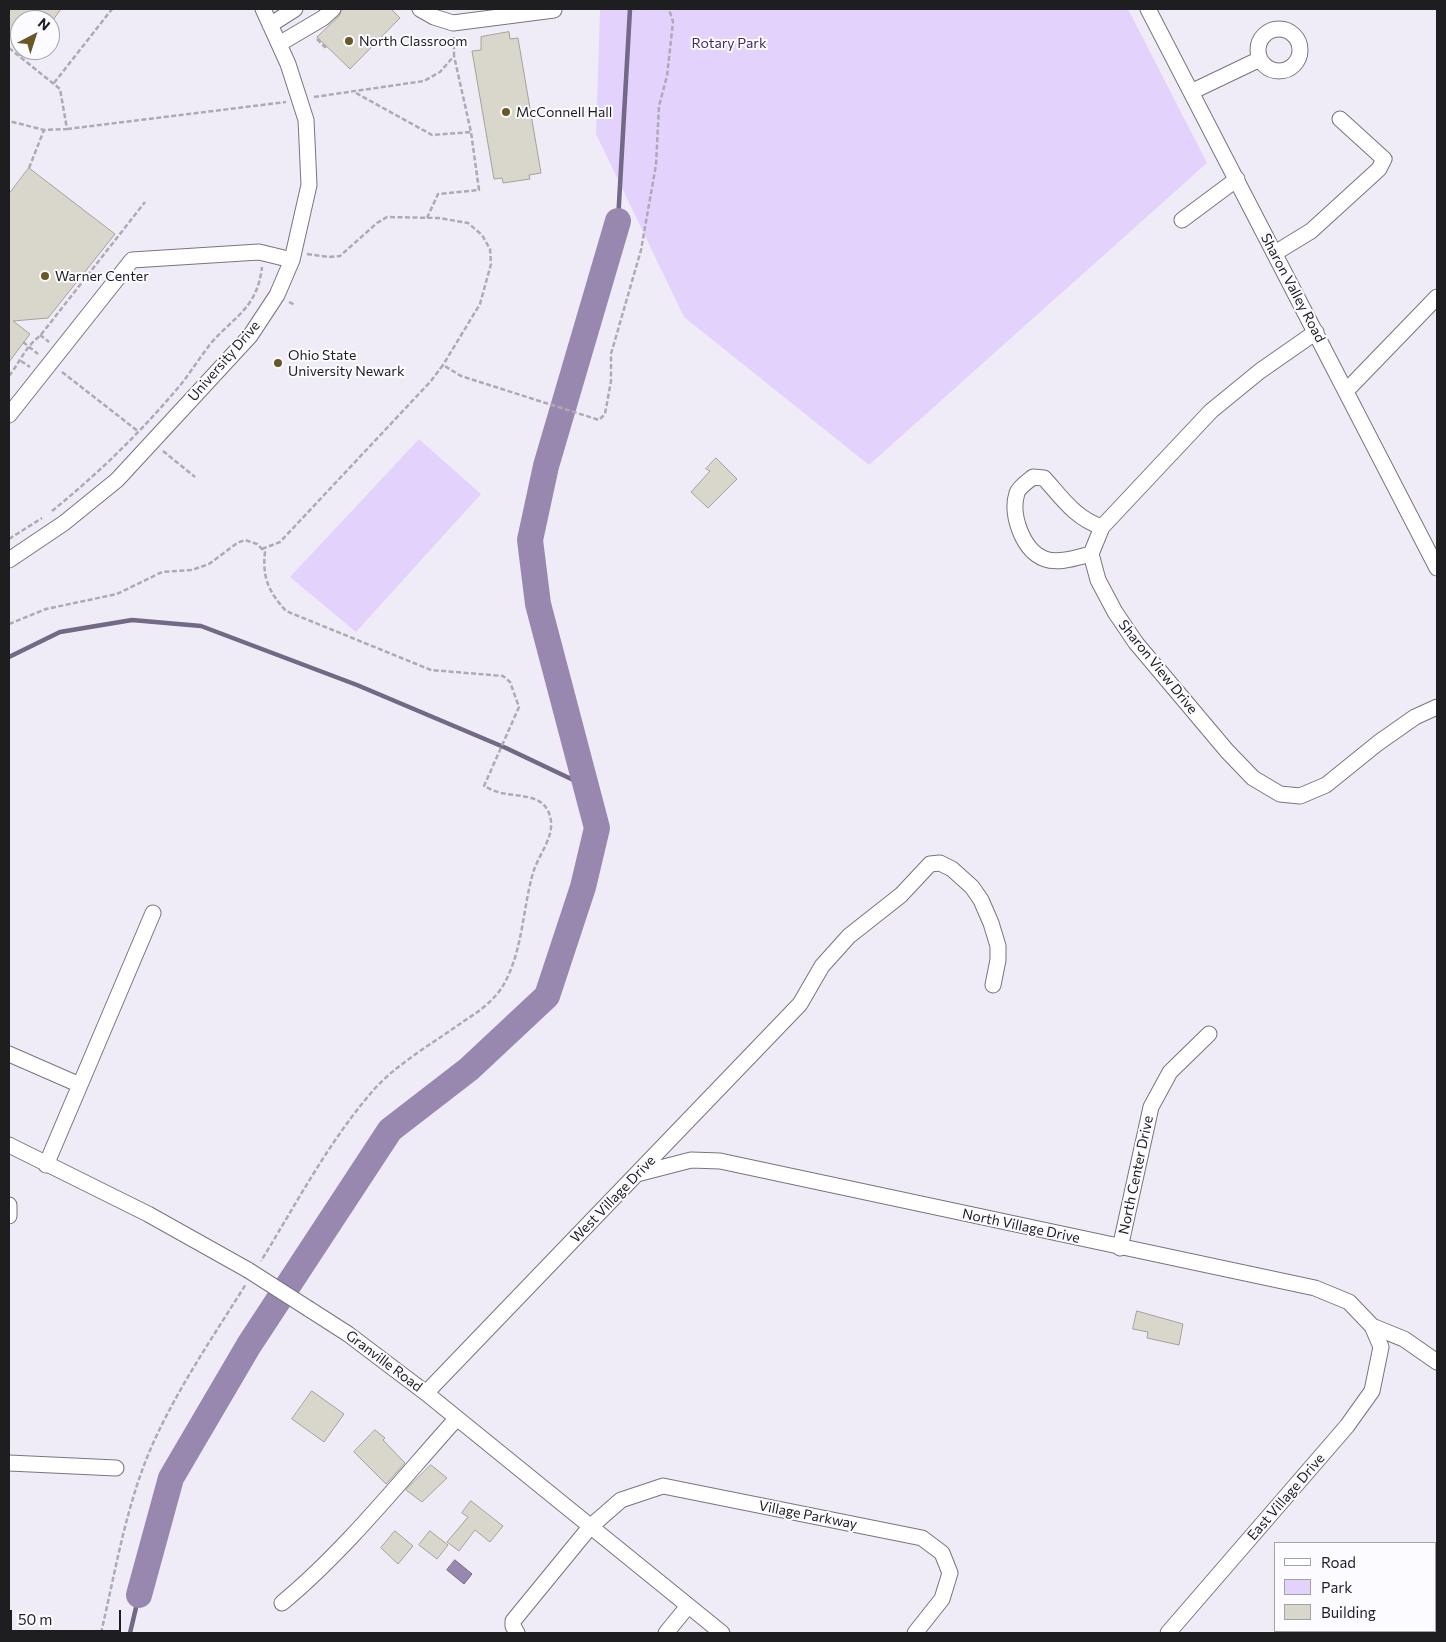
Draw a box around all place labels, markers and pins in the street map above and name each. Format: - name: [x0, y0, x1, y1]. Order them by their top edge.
- place label: North Classroom: [359, 33, 467, 49]
- marker: North Classroom: [343, 35, 355, 47]
- place label: McConnell Hall: [516, 104, 612, 120]
- marker: McConnell Hall: [500, 106, 512, 118]
- place label: Warner Center: [55, 268, 149, 284]
- marker: Warner Center: [39, 270, 51, 282]
- place label: Ohio State University Newark: [288, 347, 404, 380]
- marker: Ohio State University Newark: [272, 357, 284, 369]

